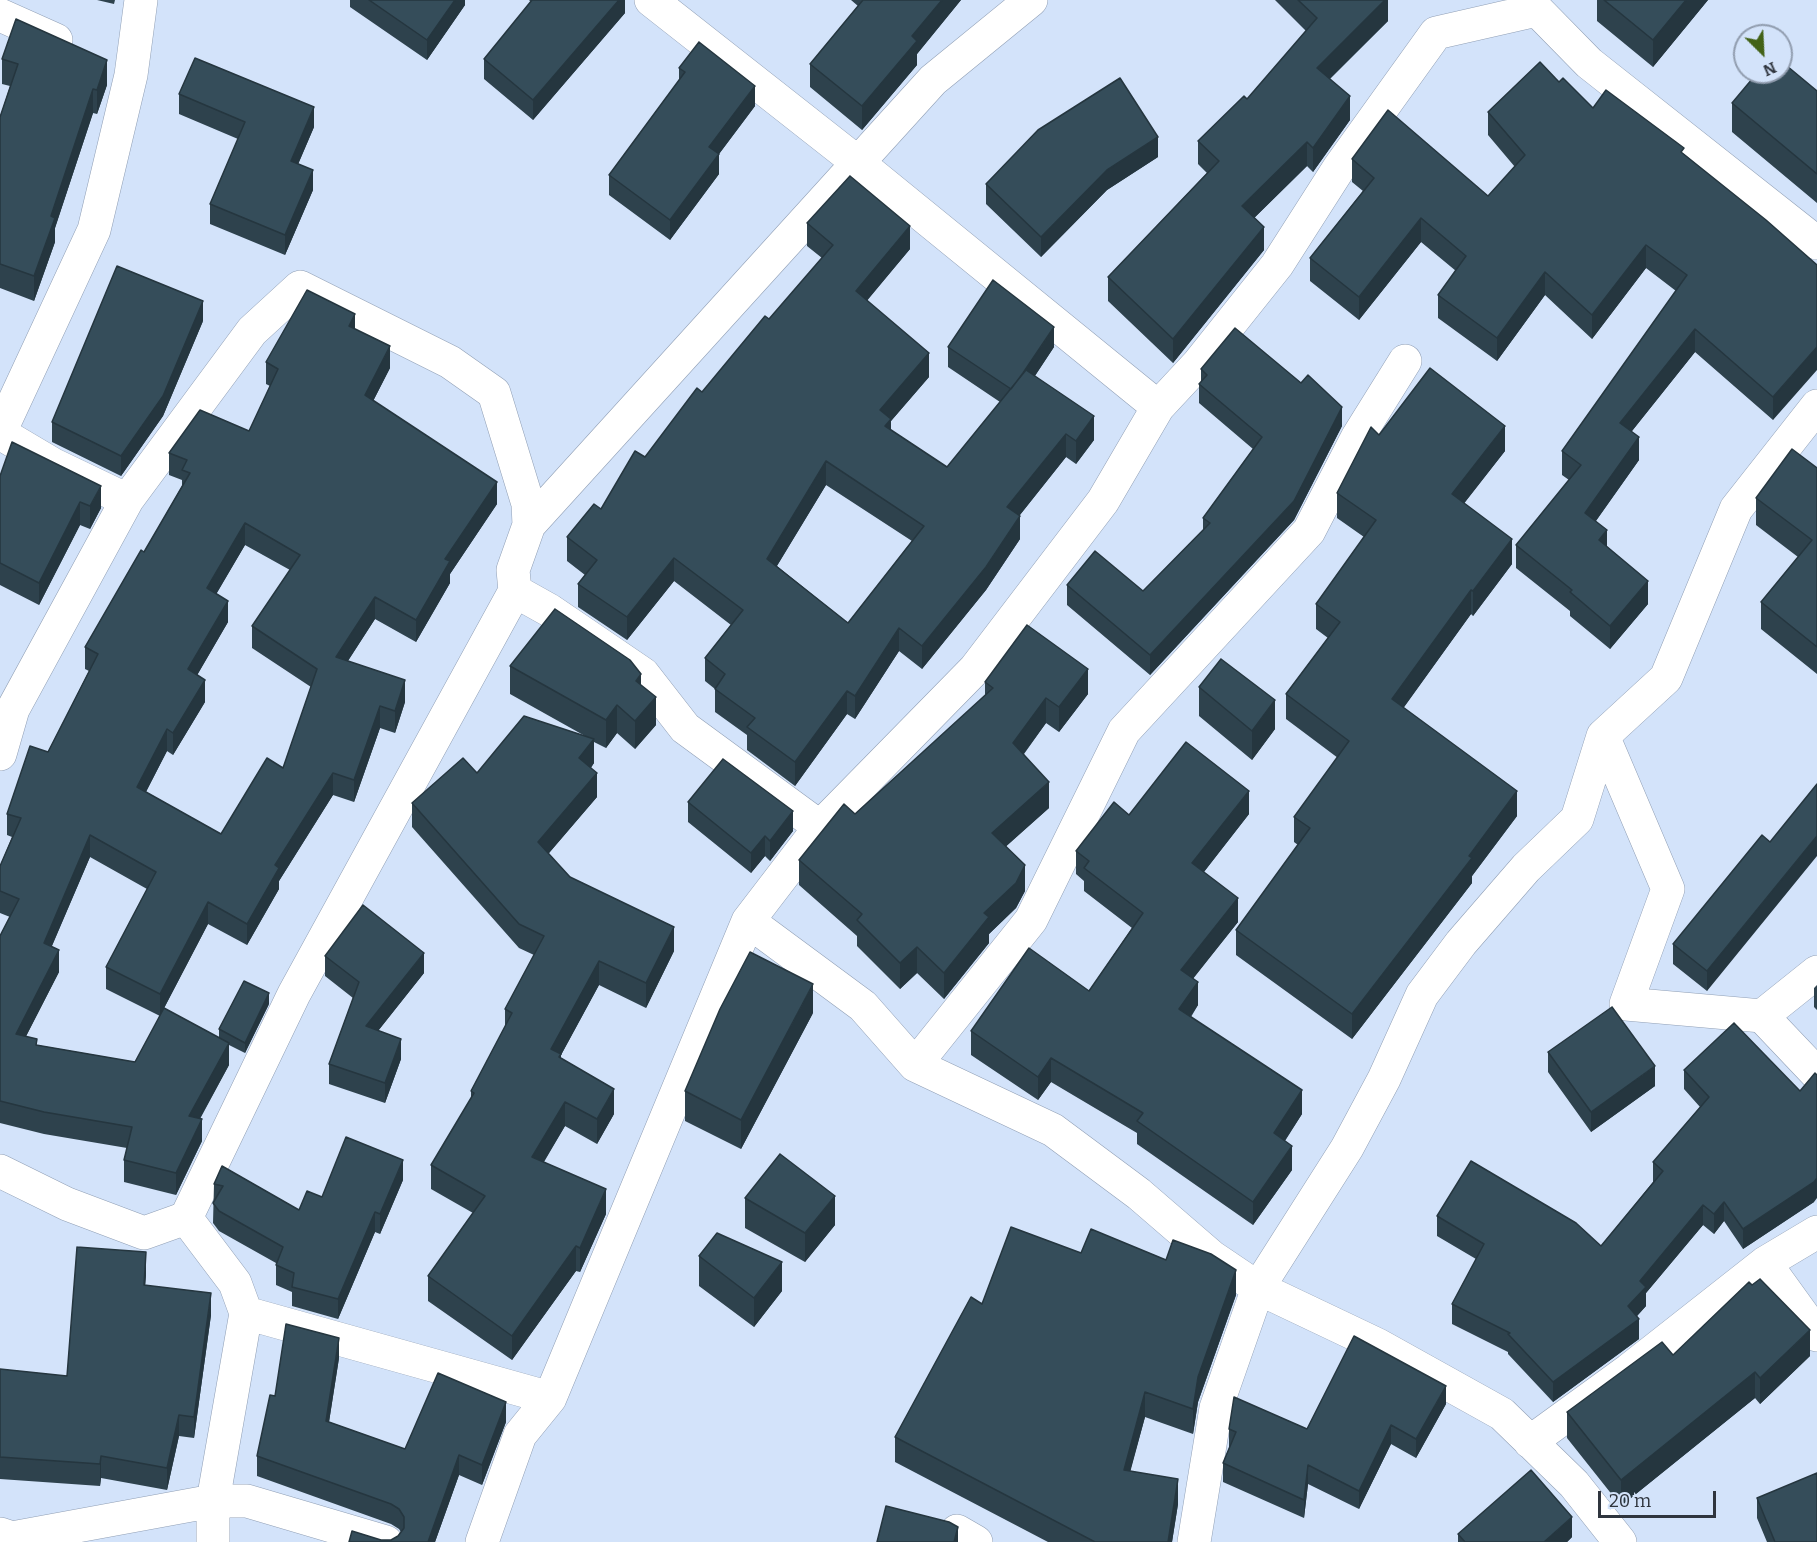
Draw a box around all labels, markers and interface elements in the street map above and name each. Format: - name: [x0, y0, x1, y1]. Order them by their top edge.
- north arrow: [1733, 24, 1793, 84]
- text: N: [1760, 58, 1779, 80]
- scale bar: [1601, 1479, 1720, 1517]
- text: 20 m: [1609, 1490, 1651, 1512]

